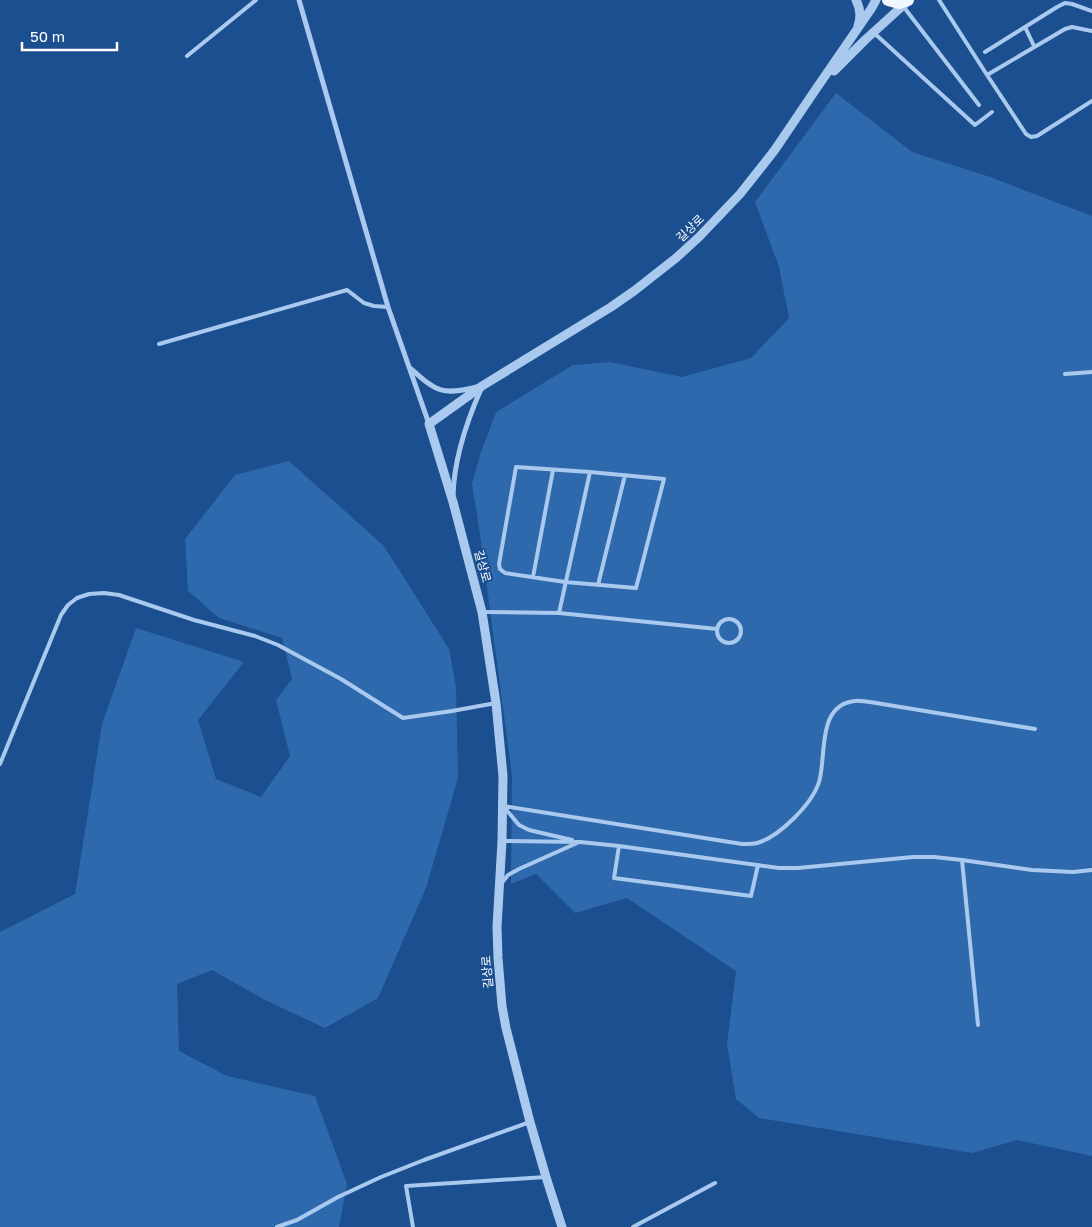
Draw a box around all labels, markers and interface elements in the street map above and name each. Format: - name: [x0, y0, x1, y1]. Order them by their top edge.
- scale bar: [22, 20, 118, 52]
- text: 50 m: [30, 27, 65, 45]
- street label: 길상로: [673, 211, 707, 245]
- street label: 길상로: [471, 548, 495, 584]
- street label: 길상로: [478, 955, 496, 989]

